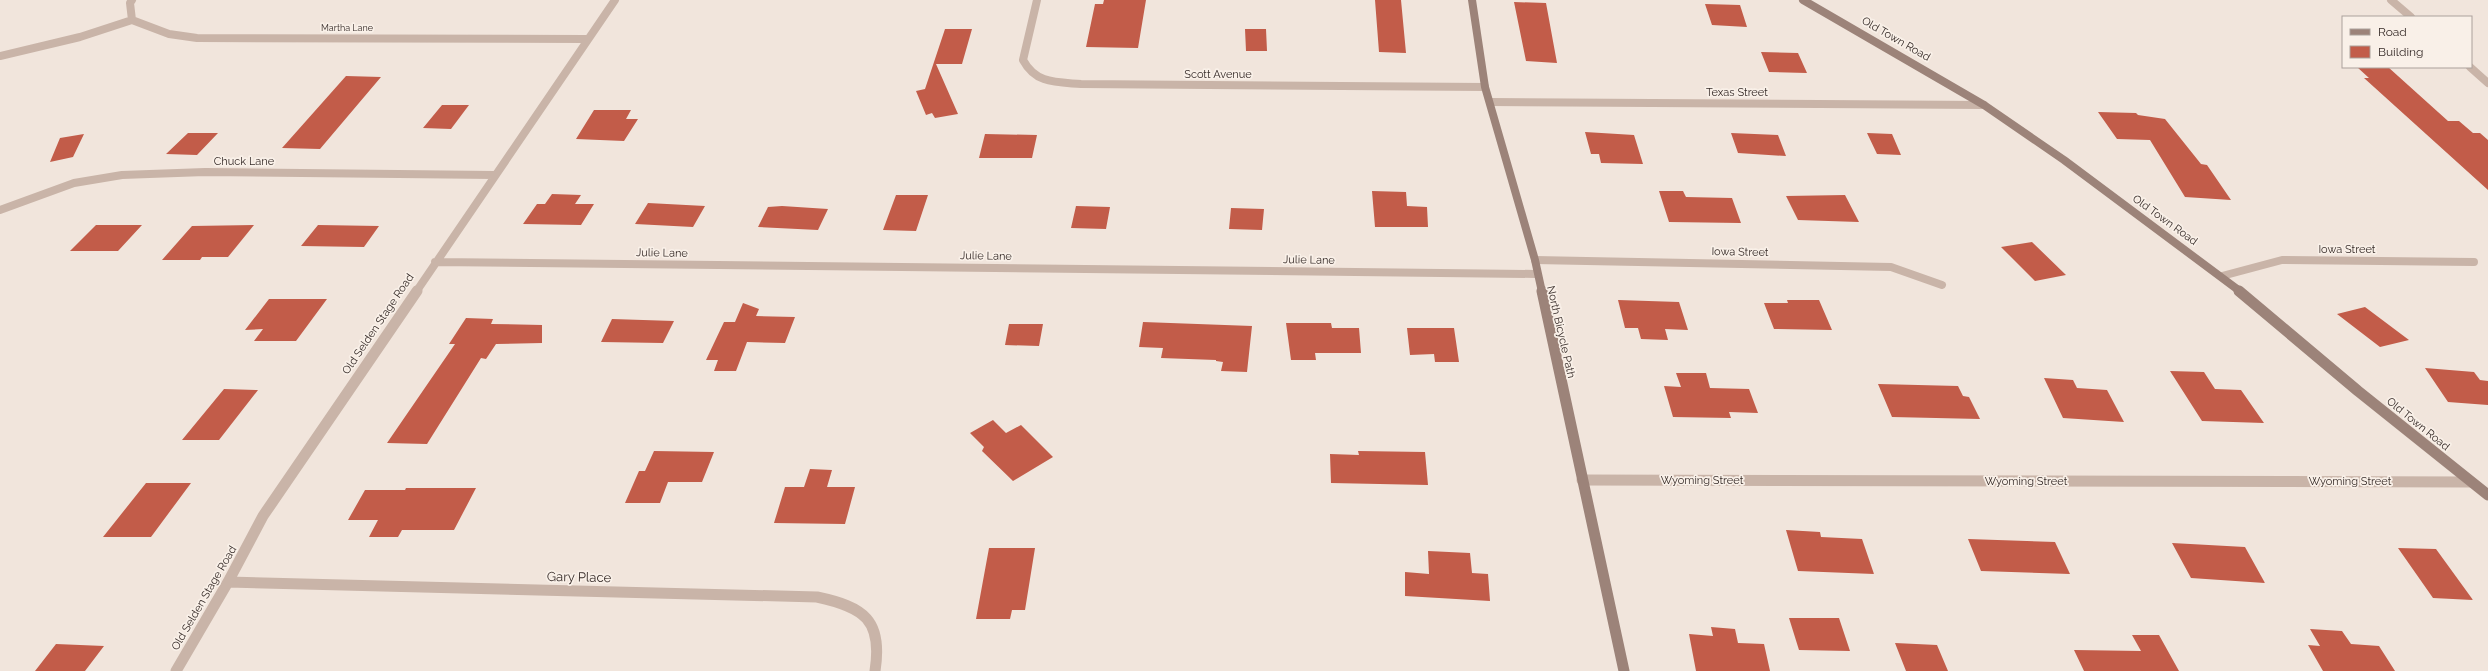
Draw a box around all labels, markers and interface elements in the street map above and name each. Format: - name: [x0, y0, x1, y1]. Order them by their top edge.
- street label: Old Town Road: [1859, 14, 1933, 64]
- legend: [2342, 16, 2472, 68]
- street label: Martha Lane: [321, 23, 374, 33]
- text: Road: [2378, 25, 2407, 39]
- text: Building: [2378, 45, 2424, 59]
- street label: Scott Avenue: [1184, 68, 1252, 81]
- street label: Texas Street: [1706, 86, 1768, 99]
- street label: Chuck Lane: [214, 155, 275, 168]
- street label: Old Town Road: [2130, 192, 2200, 248]
- street label: Iowa Street: [2318, 243, 2376, 256]
- street label: Iowa Street: [1711, 245, 1769, 259]
- street label: Julie Lane: [636, 246, 689, 260]
- street label: Julie Lane: [960, 249, 1013, 263]
- street label: Julie Lane: [1283, 253, 1336, 267]
- street label: Old Selden Stage Road: [340, 271, 417, 377]
- street label: North Bicycle Path: [1544, 285, 1578, 379]
- street label: Old Town Road: [2384, 395, 2452, 453]
- street label: Wyoming Street: [1661, 474, 1744, 487]
- street label: Wyoming Street: [1985, 475, 2068, 488]
- street label: Wyoming Street: [2309, 475, 2392, 488]
- street label: Old Selden Stage Road: [169, 543, 239, 652]
- street label: Gary Place: [547, 569, 612, 585]

